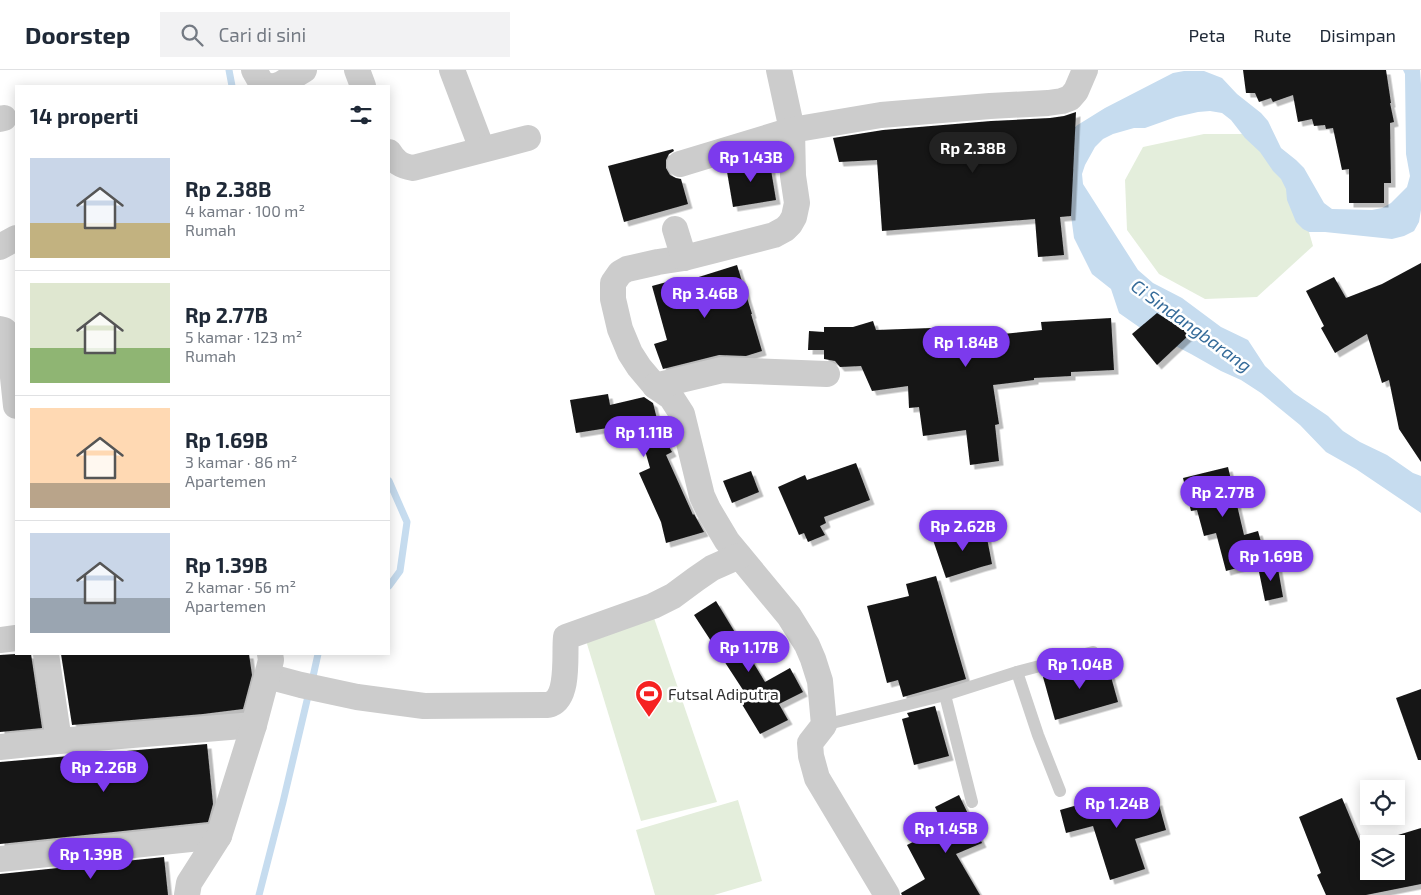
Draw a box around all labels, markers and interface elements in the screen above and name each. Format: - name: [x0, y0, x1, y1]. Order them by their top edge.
- search box: [160, 12, 510, 57]
- text: Doorstep: [25, 20, 130, 49]
- icon: search: [178, 21, 206, 49]
- text: Cari di sini: [218, 23, 306, 46]
- text: Peta: [1189, 24, 1226, 46]
- text: Rute: [1254, 24, 1291, 46]
- text: Disimpan: [1319, 24, 1396, 46]
- icon: filters: [347, 101, 375, 129]
- text: 14 properti: [30, 103, 139, 128]
- pin: Rp 2.38B: [921, 132, 1025, 174]
- text: Rp 2.38B: [940, 138, 1006, 157]
- pin: Rp 1.43B: [699, 140, 803, 183]
- text: Rp 1.43B: [719, 147, 783, 166]
- text: Rp 2.38B: [185, 176, 271, 201]
- icon: home: [70, 178, 130, 238]
- text: 4 kamar · 100 m²: [185, 201, 305, 220]
- text: Rumah: [185, 220, 236, 239]
- water label: Ci Sindangbarang: [1127, 274, 1256, 376]
- pin: Rp 3.46B: [653, 276, 757, 319]
- text: Rp 3.46B: [672, 283, 738, 302]
- text: Rp 2.77B: [185, 302, 268, 327]
- icon: home: [70, 303, 130, 363]
- pin: Rp 1.84B: [914, 326, 1018, 368]
- text: 5 kamar · 123 m²: [185, 327, 302, 346]
- text: Rp 1.84B: [934, 332, 998, 351]
- text: Rumah: [185, 346, 236, 365]
- pin: Rp 1.11B: [592, 416, 696, 458]
- text: Rp 1.11B: [615, 422, 673, 441]
- text: Rp 1.69B: [185, 427, 268, 452]
- icon: home: [70, 428, 130, 488]
- text: 3 kamar · 86 m²: [185, 452, 297, 471]
- text: Apartemen: [185, 471, 266, 490]
- pin: Rp 2.77B: [1171, 476, 1275, 518]
- text: Rp 2.77B: [1191, 482, 1255, 501]
- pin: Rp 2.62B: [911, 510, 1015, 552]
- text: Rp 2.62B: [930, 516, 996, 535]
- pin: Rp 1.69B: [1219, 540, 1323, 582]
- text: Rp 1.69B: [1239, 546, 1303, 565]
- text: Rp 1.39B: [185, 552, 268, 577]
- icon: home: [70, 553, 130, 613]
- text: 2 kamar · 56 m²: [185, 577, 296, 596]
- text: Apartemen: [185, 596, 266, 615]
- pin: Rp 1.17B: [697, 630, 801, 673]
- text: Rp 1.17B: [719, 637, 779, 656]
- pin: Rp 1.04B: [1028, 648, 1132, 690]
- text: Rp 1.04B: [1048, 654, 1112, 673]
- sports icon: Futsal Adiputra: [634, 679, 664, 718]
- place label: Futsal Adiputra: [668, 684, 779, 703]
- pin: Rp 2.26B: [52, 750, 156, 793]
- text: Rp 2.26B: [71, 757, 137, 776]
- map controls: [1360, 780, 1405, 880]
- button: locate: [1360, 780, 1405, 825]
- pin: Rp 1.24B: [1065, 786, 1169, 829]
- text: Rp 1.24B: [1085, 793, 1149, 812]
- pin: Rp 1.45B: [894, 812, 998, 854]
- text: Rp 1.45B: [914, 818, 978, 837]
- button: layers: [1360, 835, 1405, 880]
- pin: Rp 1.39B: [39, 838, 143, 880]
- text: Rp 1.39B: [60, 844, 122, 863]

